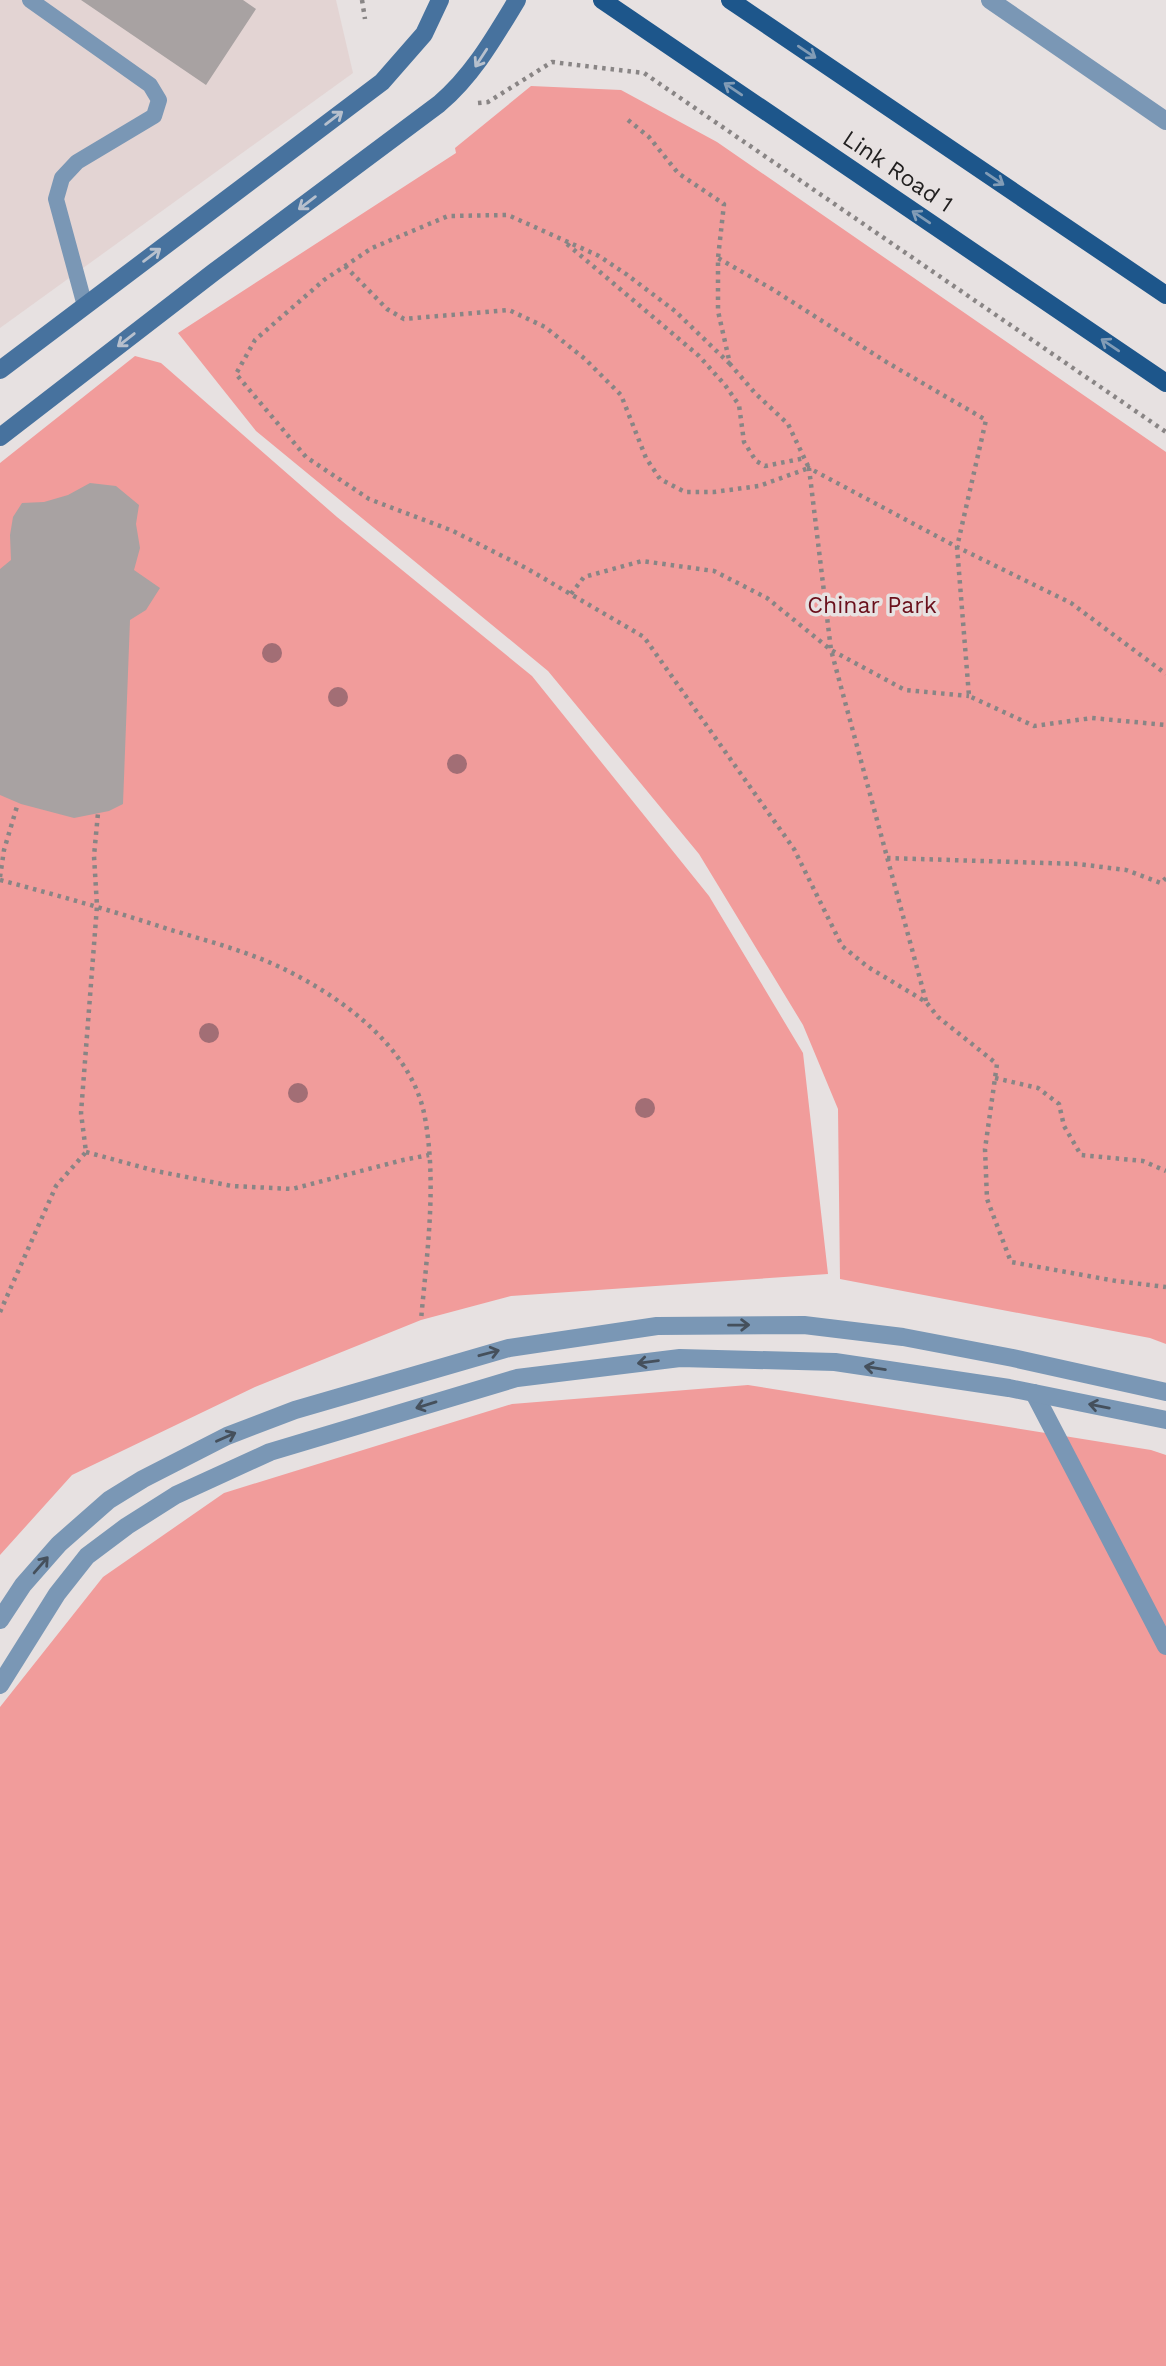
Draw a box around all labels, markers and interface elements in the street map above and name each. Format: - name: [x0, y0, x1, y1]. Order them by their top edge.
- one-way arrow: [797, 45, 816, 59]
- one-way arrow: [474, 48, 488, 67]
- one-way arrow: [724, 82, 743, 96]
- one-way arrow: [324, 111, 343, 125]
- street label: Link Road 1: [838, 125, 958, 218]
- one-way arrow: [985, 172, 1004, 186]
- one-way arrow: [298, 195, 317, 210]
- one-way arrow: [912, 210, 931, 224]
- one-way arrow: [143, 247, 161, 262]
- one-way arrow: [117, 332, 136, 347]
- one-way arrow: [1100, 338, 1120, 352]
- park label: Chinar Park: [807, 592, 937, 619]
- one-way arrow: [727, 1318, 750, 1332]
- one-way arrow: [478, 1346, 500, 1359]
- one-way arrow: [637, 1355, 660, 1368]
- one-way arrow: [864, 1361, 887, 1374]
- one-way arrow: [1088, 1399, 1111, 1413]
- one-way arrow: [415, 1400, 437, 1413]
- one-way arrow: [215, 1430, 236, 1443]
- one-way arrow: [33, 1556, 49, 1574]

